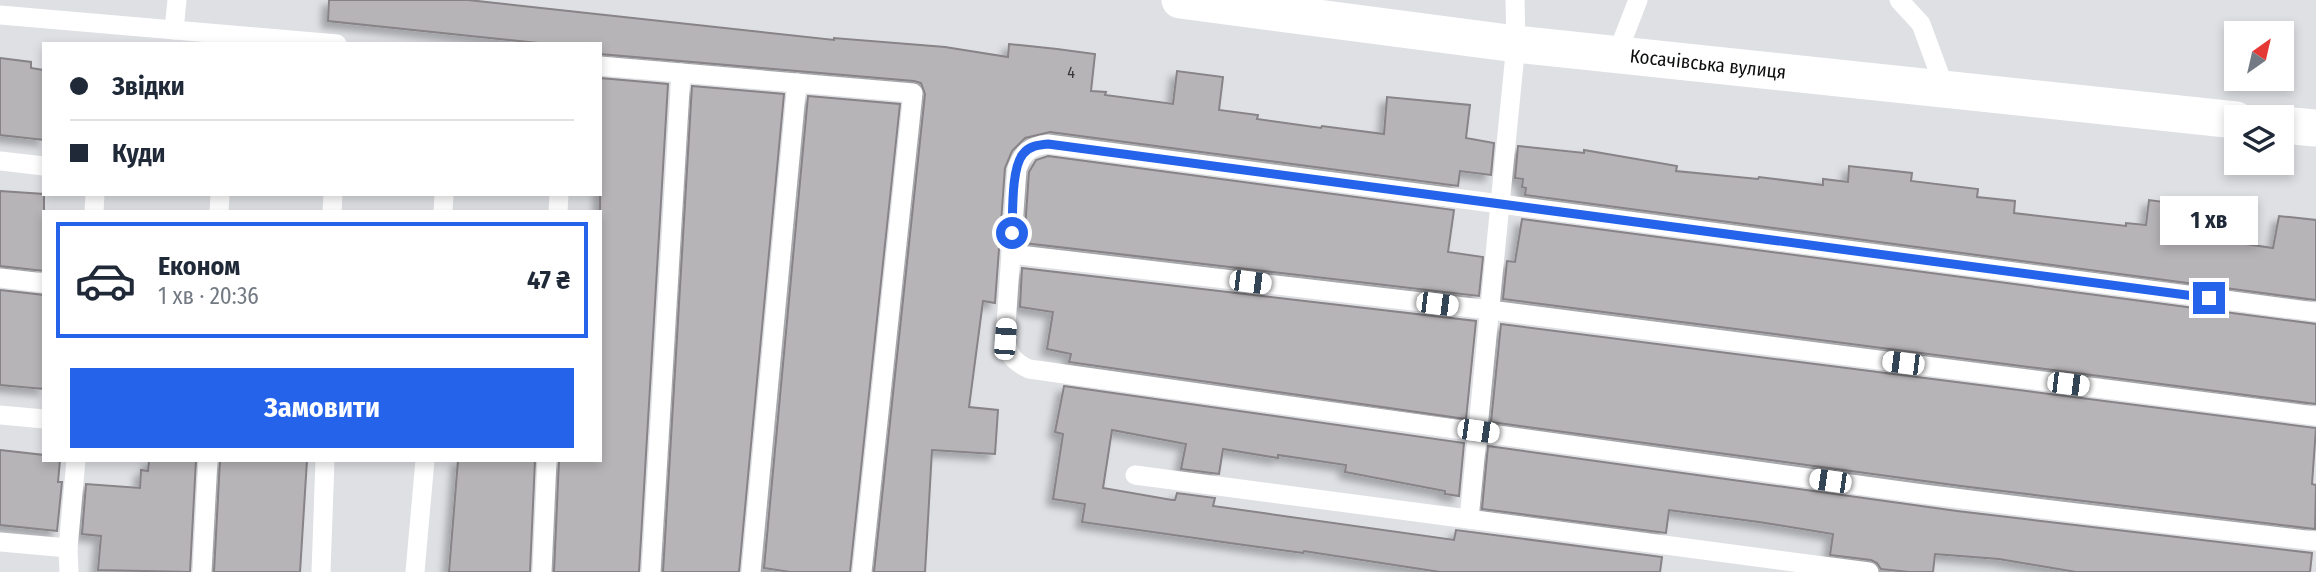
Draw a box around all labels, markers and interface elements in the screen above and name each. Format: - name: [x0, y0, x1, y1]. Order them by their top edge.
- north arrow: [2224, 21, 2294, 91]
- map controls: [2224, 21, 2294, 175]
- street label: Косачівська вулиця: [1629, 44, 1787, 84]
- house number: 4: [1067, 63, 1075, 82]
- text: Звідки: [112, 71, 185, 102]
- button: layers: [2224, 105, 2294, 175]
- text: Куди: [112, 138, 165, 169]
- callout: 1 хв: [2160, 196, 2258, 246]
- text: 1 хв: [2191, 206, 2227, 234]
- route start: [996, 217, 1028, 249]
- icon: car: [74, 249, 137, 312]
- text: Економ: [158, 251, 240, 282]
- text: 47 ₴: [527, 265, 570, 296]
- car: [1228, 269, 1273, 295]
- text: 1 хв · 20:36: [158, 282, 259, 310]
- route end: [2193, 282, 2225, 314]
- car: [1415, 291, 1460, 317]
- car: [994, 317, 1017, 361]
- car: [1881, 350, 1926, 376]
- button: Замовити: [70, 368, 574, 448]
- car: [2046, 371, 2091, 397]
- car: [1456, 418, 1501, 444]
- car: [1808, 468, 1853, 494]

